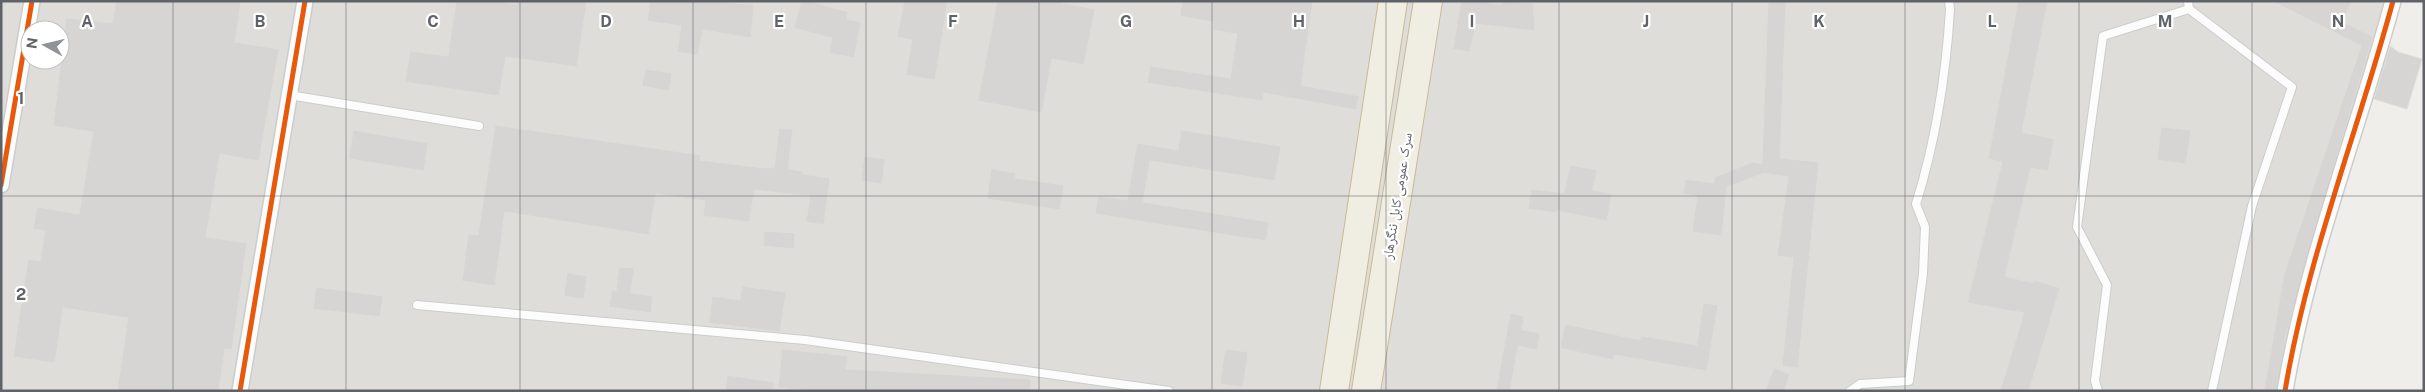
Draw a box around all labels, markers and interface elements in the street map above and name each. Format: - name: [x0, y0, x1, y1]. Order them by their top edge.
- text: A: [81, 12, 93, 31]
- text: B: [255, 12, 266, 31]
- text: C: [427, 12, 439, 31]
- text: D: [600, 12, 612, 31]
- text: E: [774, 12, 784, 31]
- text: F: [948, 12, 958, 31]
- text: G: [1120, 12, 1132, 31]
- text: H: [1293, 12, 1305, 31]
- text: I: [1470, 12, 1474, 31]
- text: J: [1643, 12, 1649, 31]
- text: K: [1813, 12, 1825, 31]
- text: L: [1987, 12, 1997, 31]
- text: M: [2158, 12, 2172, 31]
- text: N: [2332, 12, 2344, 31]
- north arrow: [20, 20, 70, 70]
- text: N: [23, 37, 41, 50]
- text: 1: [18, 89, 24, 108]
- street label: سرک عمومی کابل ننگرهار: [1379, 131, 1416, 262]
- text: 2: [16, 285, 26, 304]

